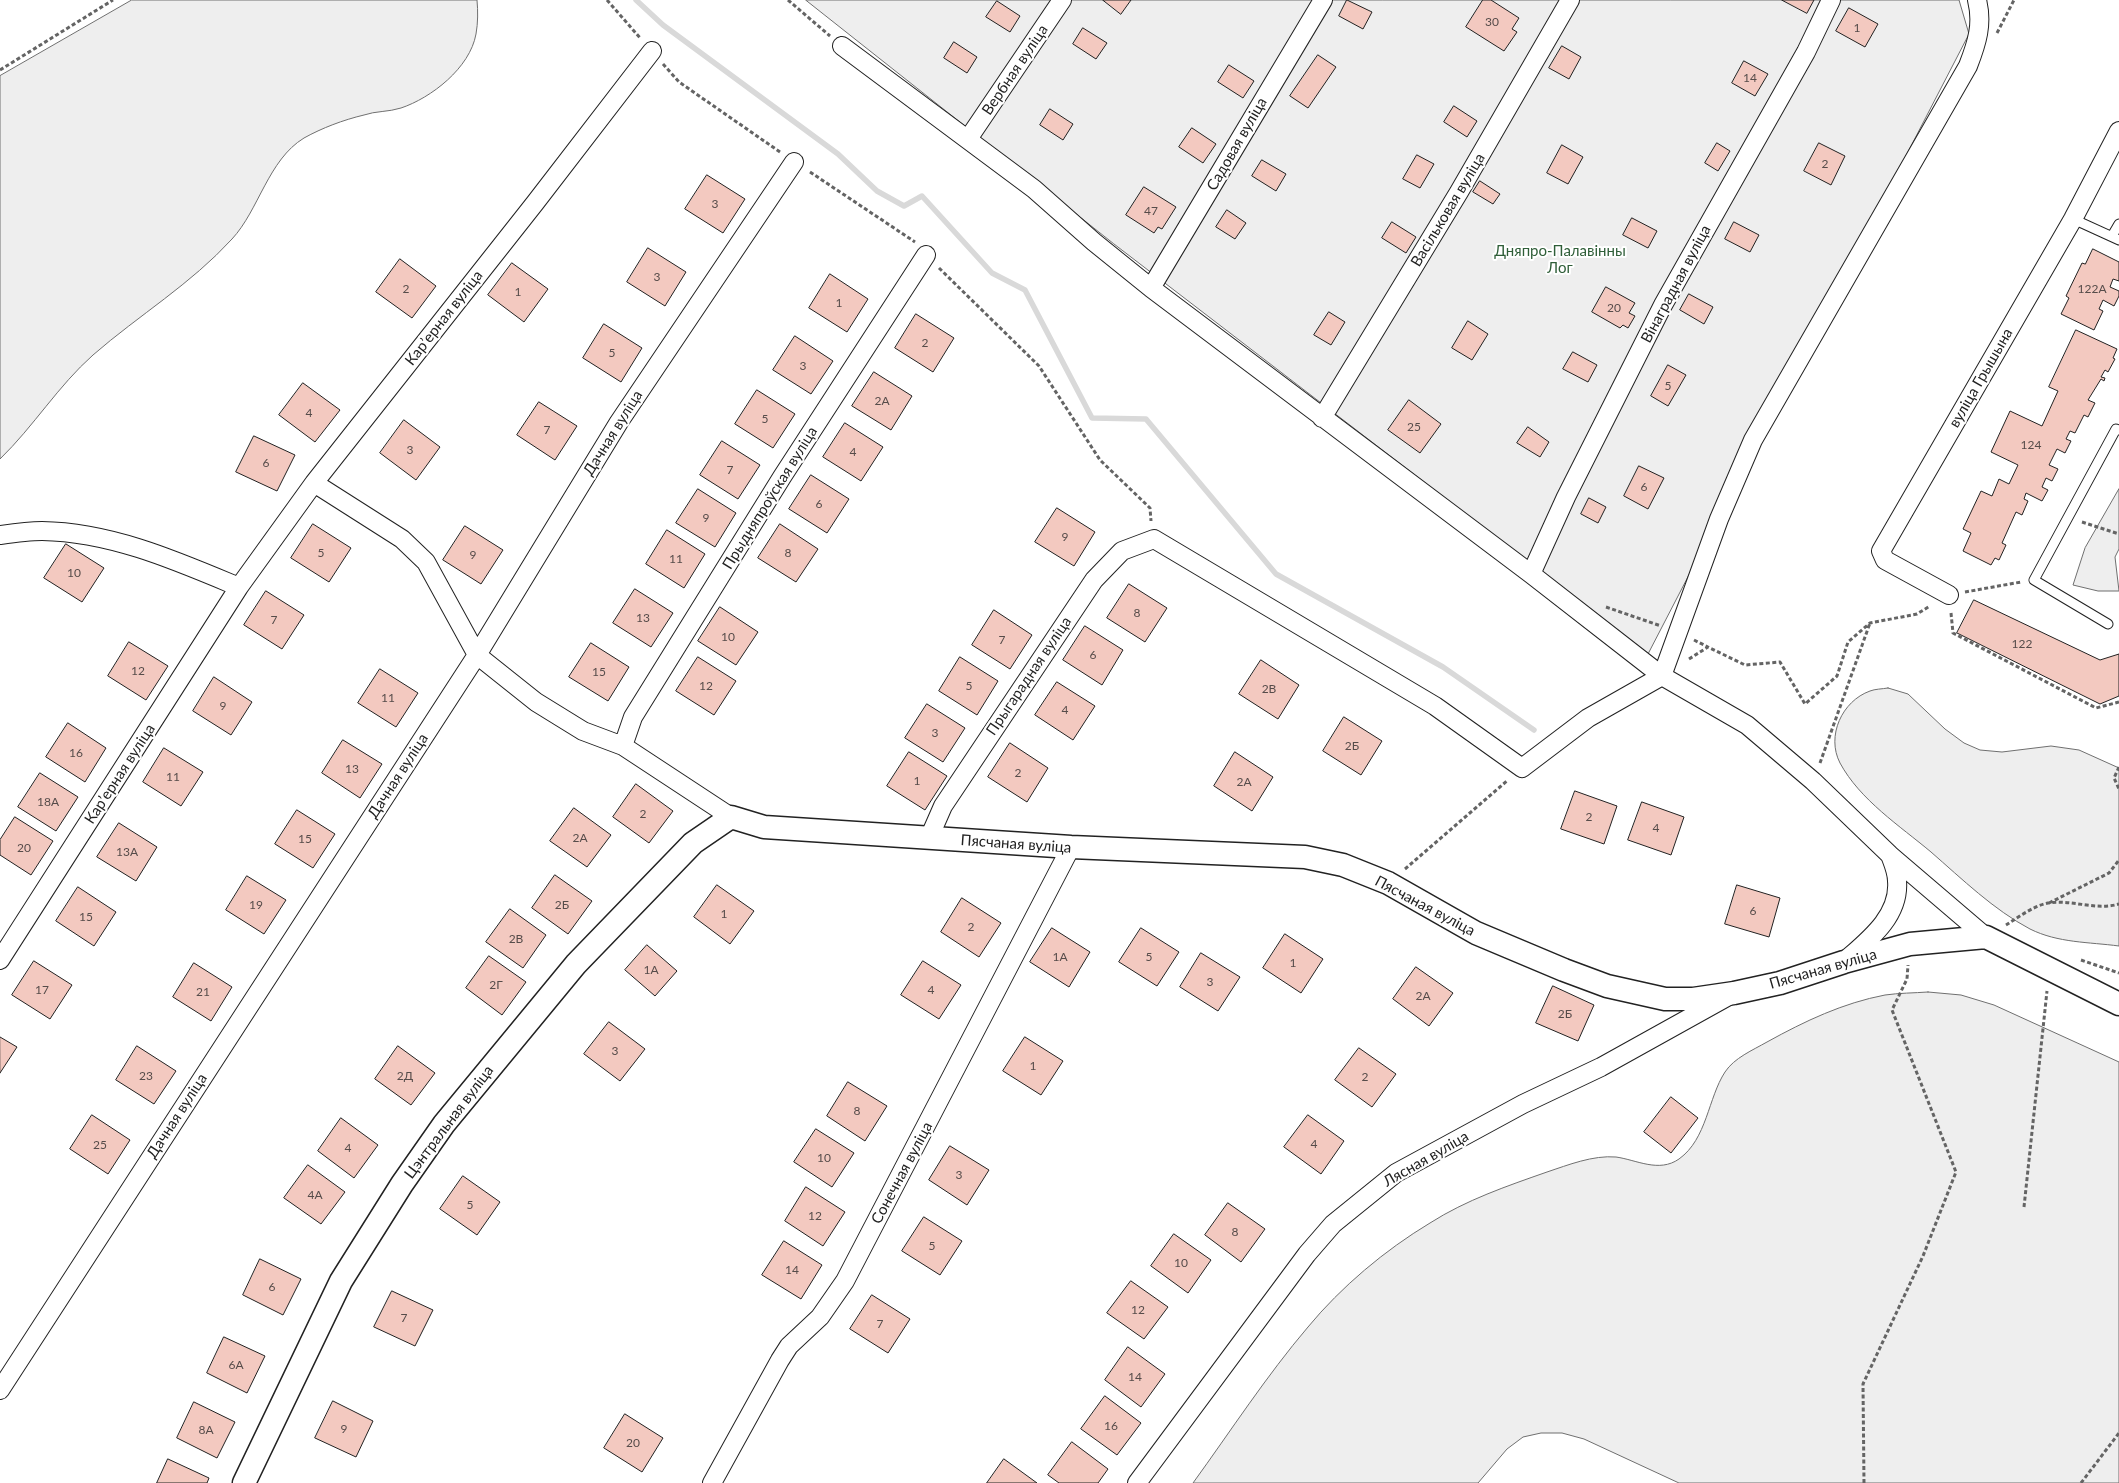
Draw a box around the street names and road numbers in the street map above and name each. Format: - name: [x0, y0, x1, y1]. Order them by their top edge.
- street label: Вербная вуліца: [978, 21, 1052, 119]
- street label: Садовая вуліца: [1203, 94, 1271, 194]
- street label: Васільковая вуліца: [1407, 150, 1489, 270]
- street label: Вінаградная вуліца: [1637, 222, 1715, 346]
- street label: Карʼерная вуліца: [401, 267, 487, 369]
- street label: вуліца Грышына: [1945, 325, 2017, 431]
- street label: Дачная вуліца: [580, 387, 646, 479]
- street label: Прыдняпроўская вуліца: [719, 423, 821, 573]
- street label: Прыгарадная вуліца: [983, 613, 1075, 739]
- street label: Карʼерная вуліца: [81, 721, 159, 827]
- street label: Дачная вуліца: [364, 730, 432, 822]
- street label: Пясчаная вуліца: [960, 831, 1072, 857]
- street label: Пясчаная вуліца: [1372, 872, 1478, 940]
- street label: Пясчаная вуліца: [1767, 945, 1879, 993]
- street label: Цэнтральная вуліца: [401, 1062, 497, 1182]
- street label: Дачная вуліца: [143, 1070, 211, 1162]
- street label: Сонечная вуліца: [868, 1119, 936, 1227]
- street label: Лясная вуліца: [1380, 1127, 1472, 1191]

